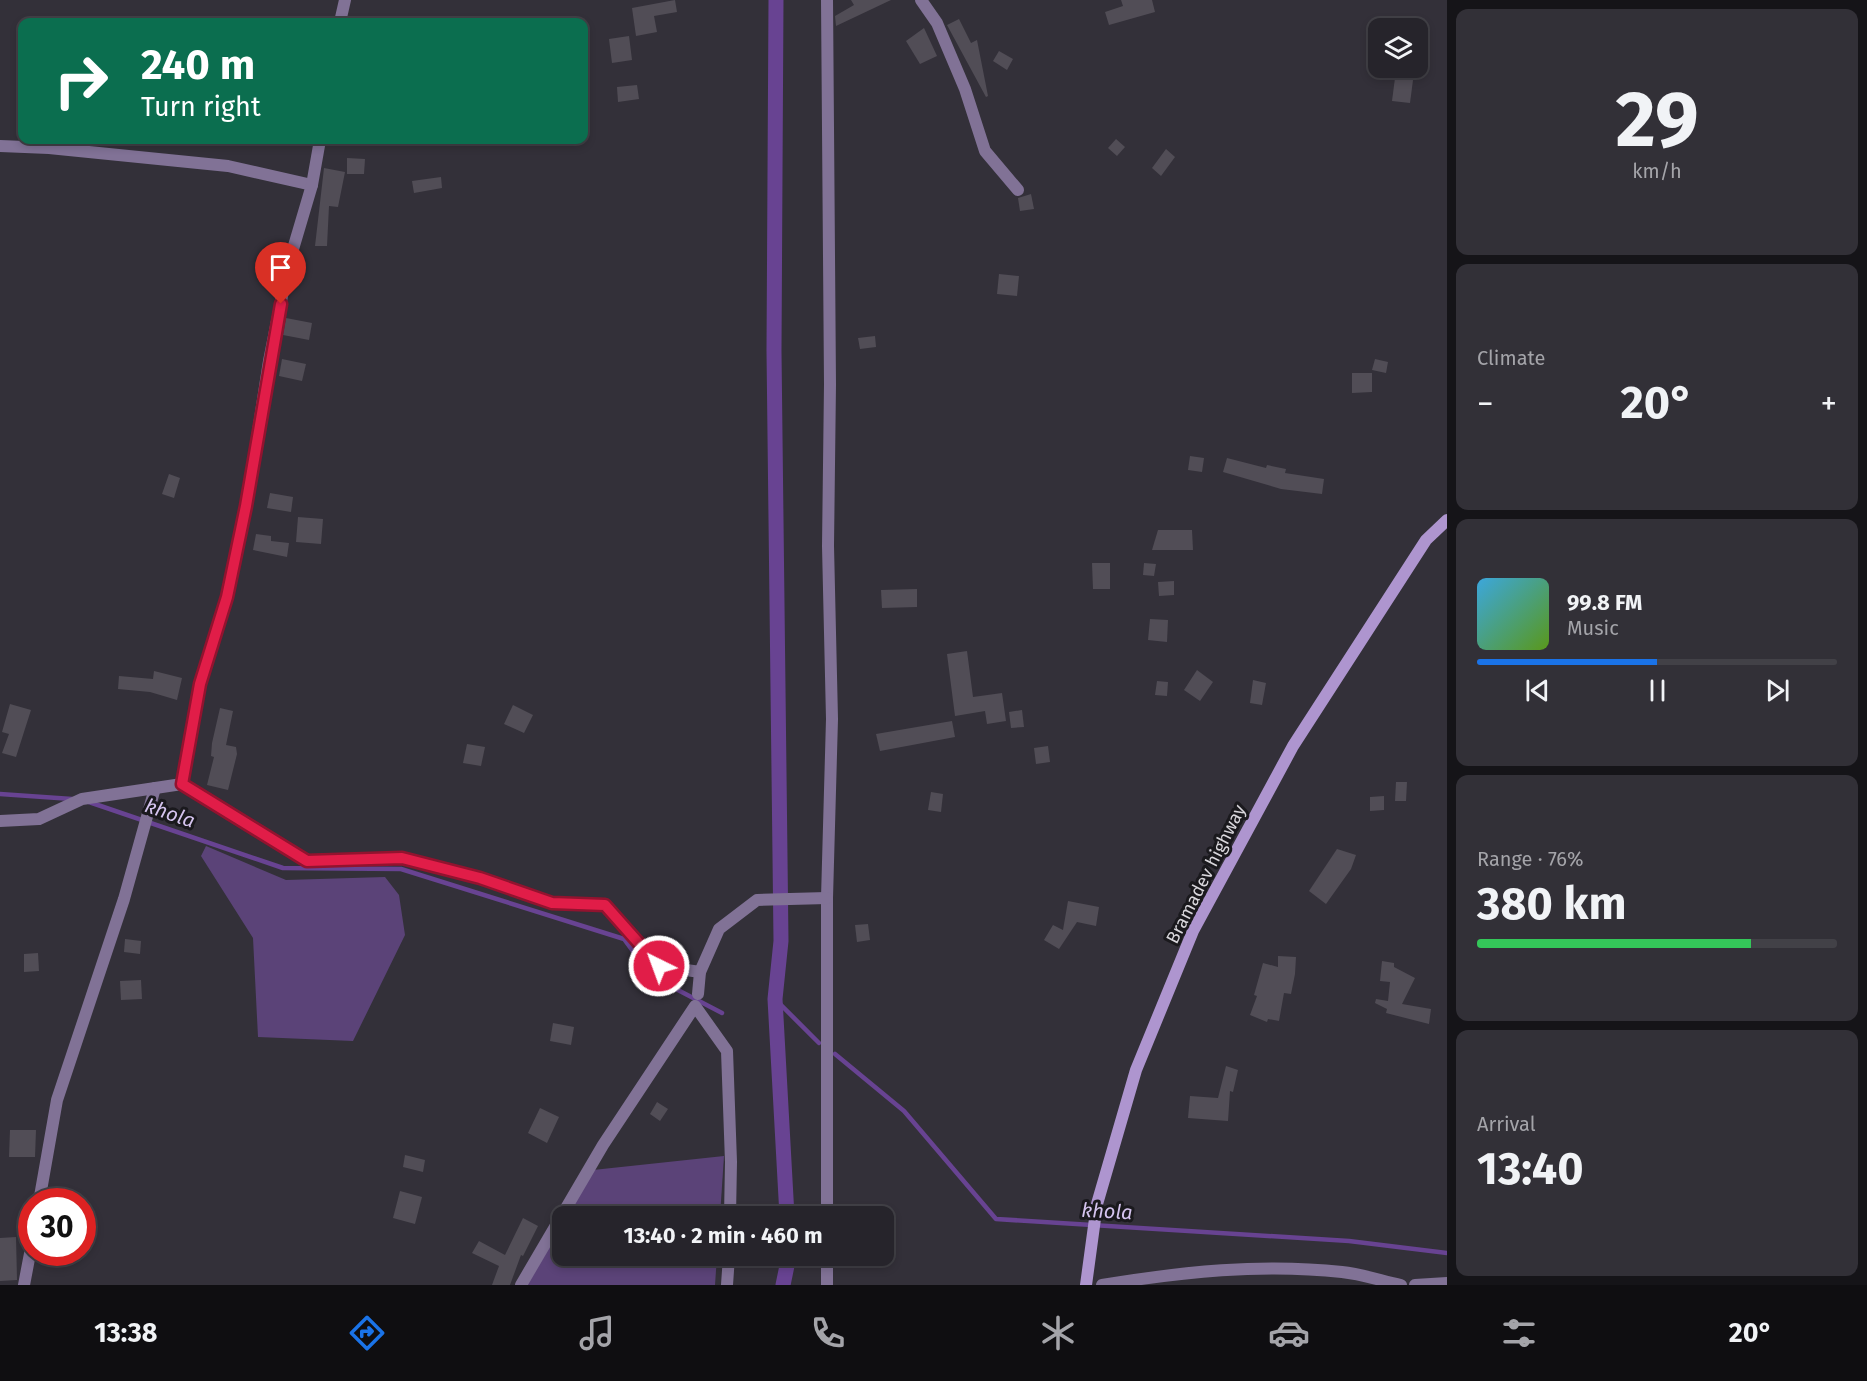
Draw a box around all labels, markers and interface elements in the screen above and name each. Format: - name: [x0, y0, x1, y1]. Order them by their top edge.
- map controls: [1368, 18, 1428, 78]
- button: layers: [1368, 18, 1428, 78]
- text: 240 m: [141, 40, 255, 90]
- icon: right: [42, 42, 120, 120]
- text: 29: [1615, 73, 1699, 167]
- text: Turn right: [141, 91, 261, 123]
- text: km/h: [1632, 159, 1682, 183]
- pin: [255, 242, 306, 304]
- icon: arrive: [264, 251, 297, 284]
- text: Climate: [1477, 346, 1545, 370]
- text: 20°: [1620, 376, 1694, 430]
- text: −: [1477, 384, 1494, 424]
- text: +: [1821, 384, 1837, 424]
- text: 99.8 FM: [1567, 589, 1642, 616]
- text: Music: [1567, 616, 1619, 640]
- icon: previous: [1521, 674, 1554, 707]
- icon: pause: [1641, 674, 1674, 707]
- icon: next: [1761, 674, 1794, 707]
- water label: khola: [142, 793, 198, 833]
- street label: Bramadev highway: [1161, 801, 1251, 947]
- text: Range · 76%: [1477, 847, 1583, 871]
- text: 380 km: [1477, 877, 1626, 931]
- position arrow: [627, 934, 691, 998]
- text: Arrival: [1477, 1112, 1536, 1136]
- text: 13:40: [1477, 1142, 1584, 1196]
- speed limit sign: 30: [18, 1188, 96, 1266]
- water label: khola: [1081, 1198, 1133, 1224]
- text: 13:40 · 2 min · 460 m: [623, 1222, 823, 1249]
- icon: directions: [346, 1312, 388, 1354]
- icon: music: [576, 1312, 618, 1354]
- icon: phone: [807, 1312, 849, 1354]
- icon: climate: [1037, 1312, 1079, 1354]
- icon: car: [1268, 1312, 1310, 1354]
- icon: filters: [1498, 1312, 1540, 1354]
- text: 13:38: [94, 1317, 157, 1349]
- text: 20°: [1729, 1317, 1773, 1349]

